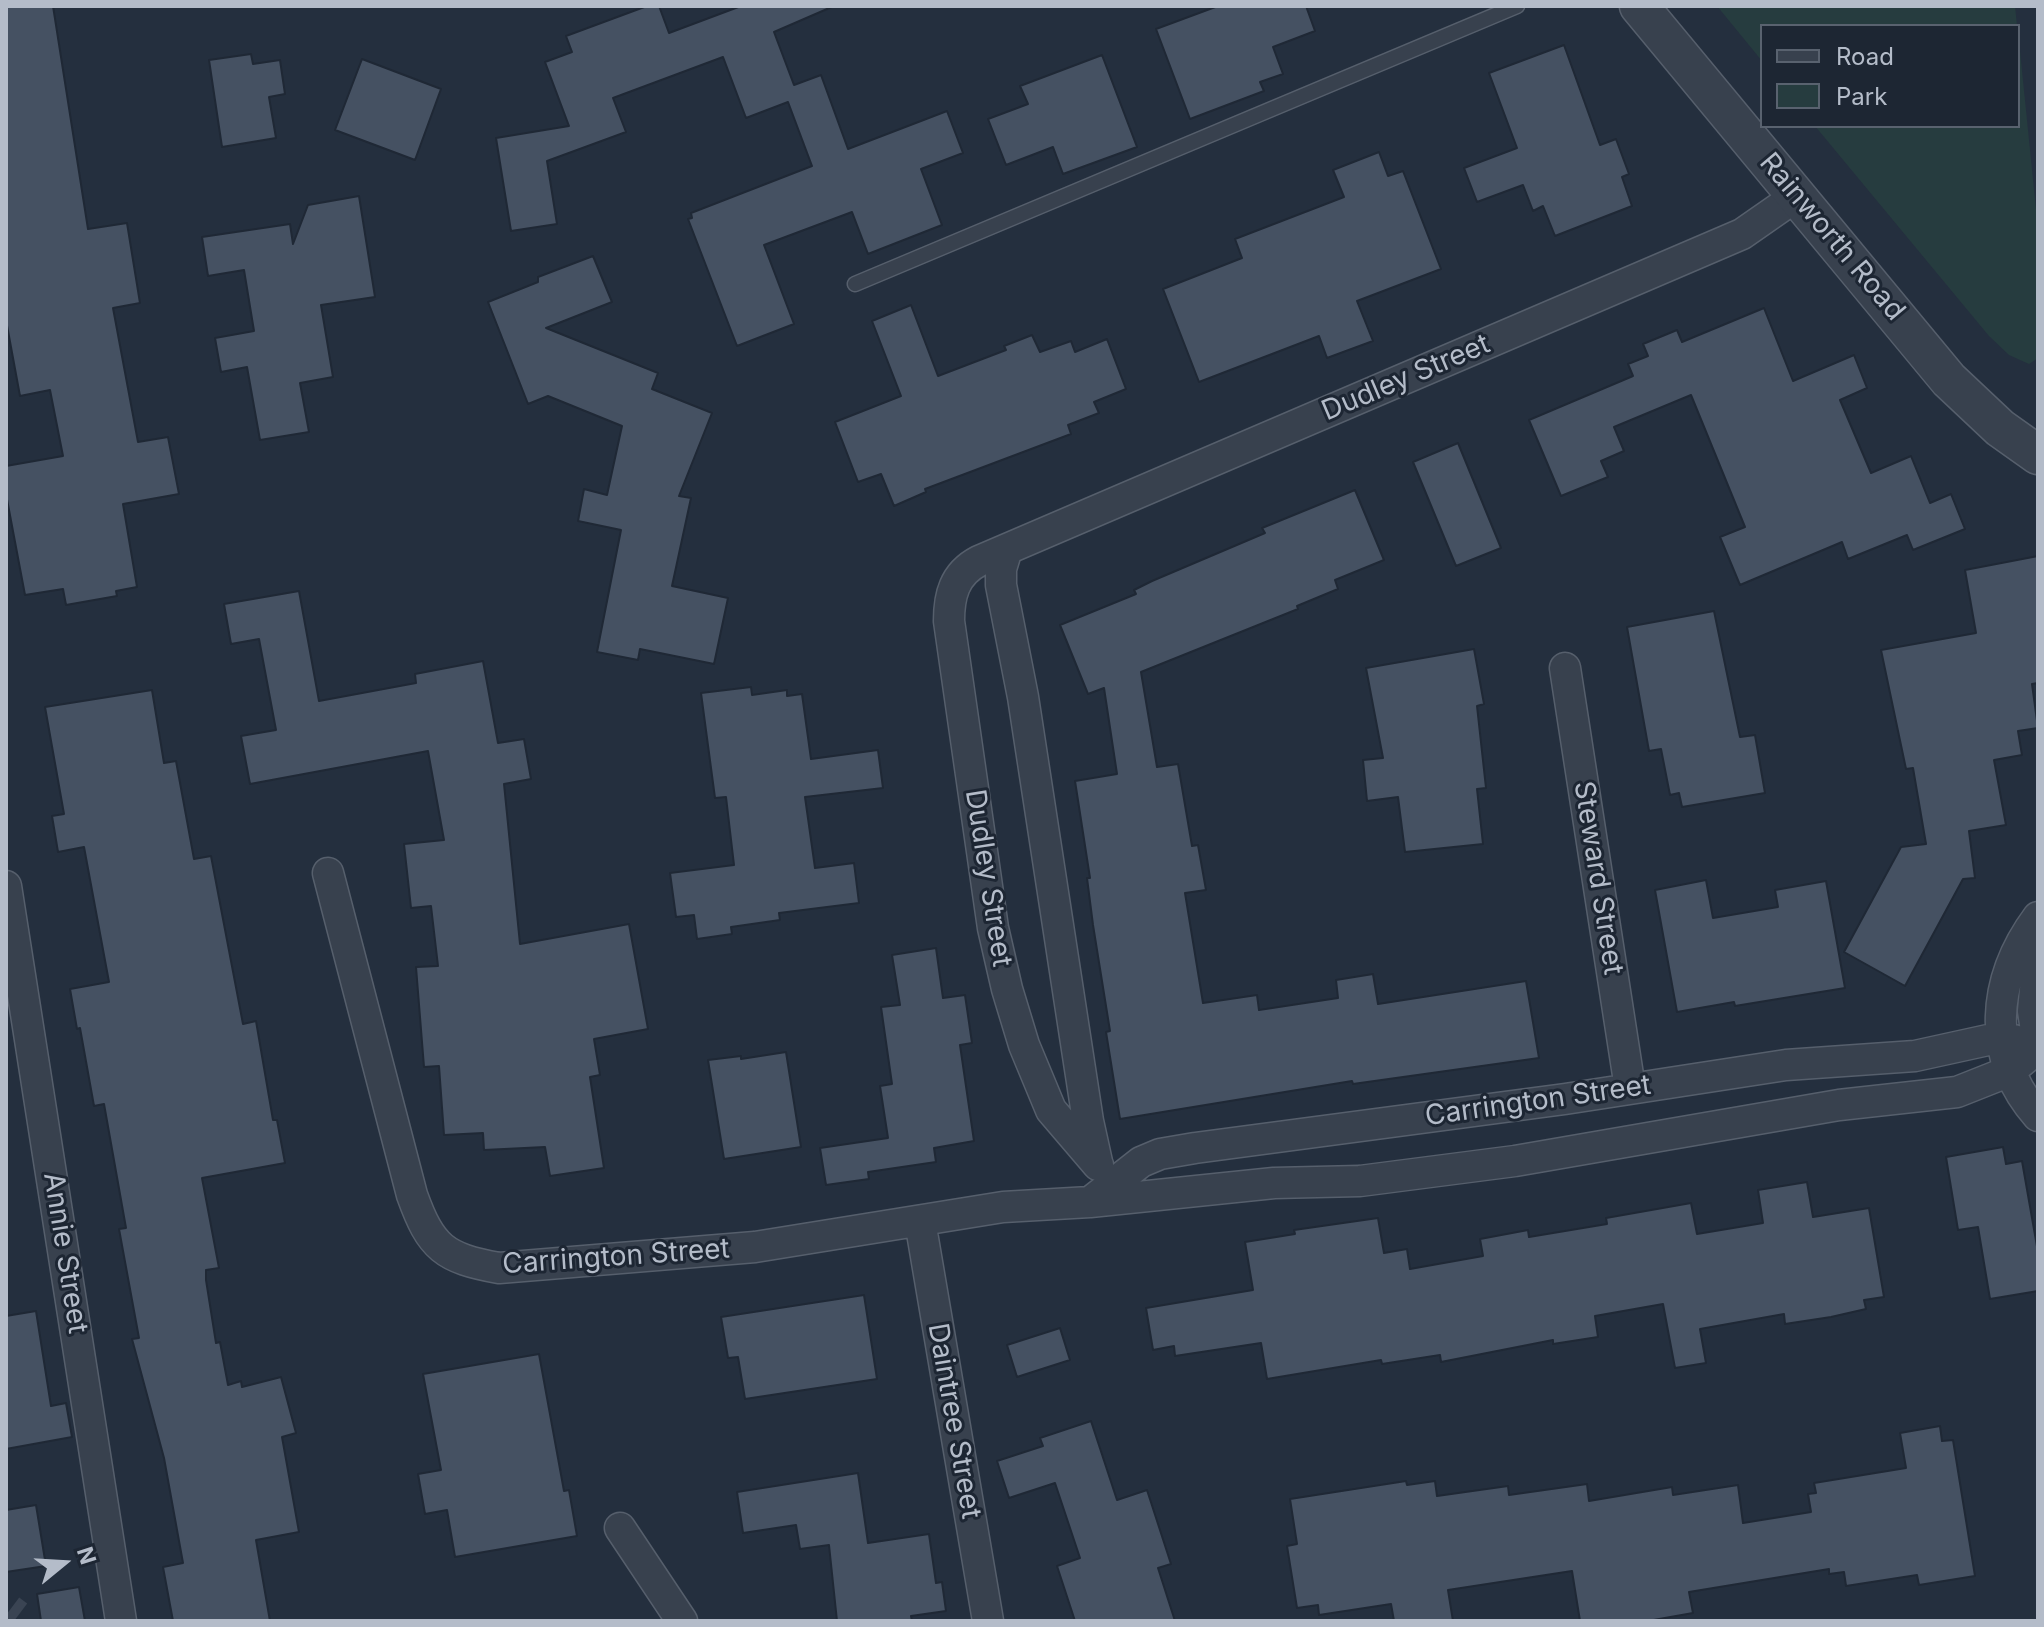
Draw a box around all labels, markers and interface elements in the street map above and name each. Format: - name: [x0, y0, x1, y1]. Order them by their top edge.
- legend: [1760, 24, 2020, 128]
- text: Road: [1836, 42, 1894, 71]
- text: Park: [1836, 82, 1887, 111]
- street label: Rainworth Road: [1752, 146, 1912, 328]
- street label: Dudley Street: [1317, 328, 1495, 428]
- street label: Steward Street: [1566, 779, 1630, 977]
- street label: Dudley Street: [957, 787, 1019, 969]
- street label: Carrington Street: [1423, 1069, 1653, 1133]
- street label: Annie Street: [36, 1170, 94, 1336]
- street label: Carrington Street: [501, 1232, 731, 1282]
- street label: Daintree Street: [920, 1321, 988, 1521]
- north arrow: [24, 1523, 104, 1603]
- text: N: [72, 1544, 102, 1568]

